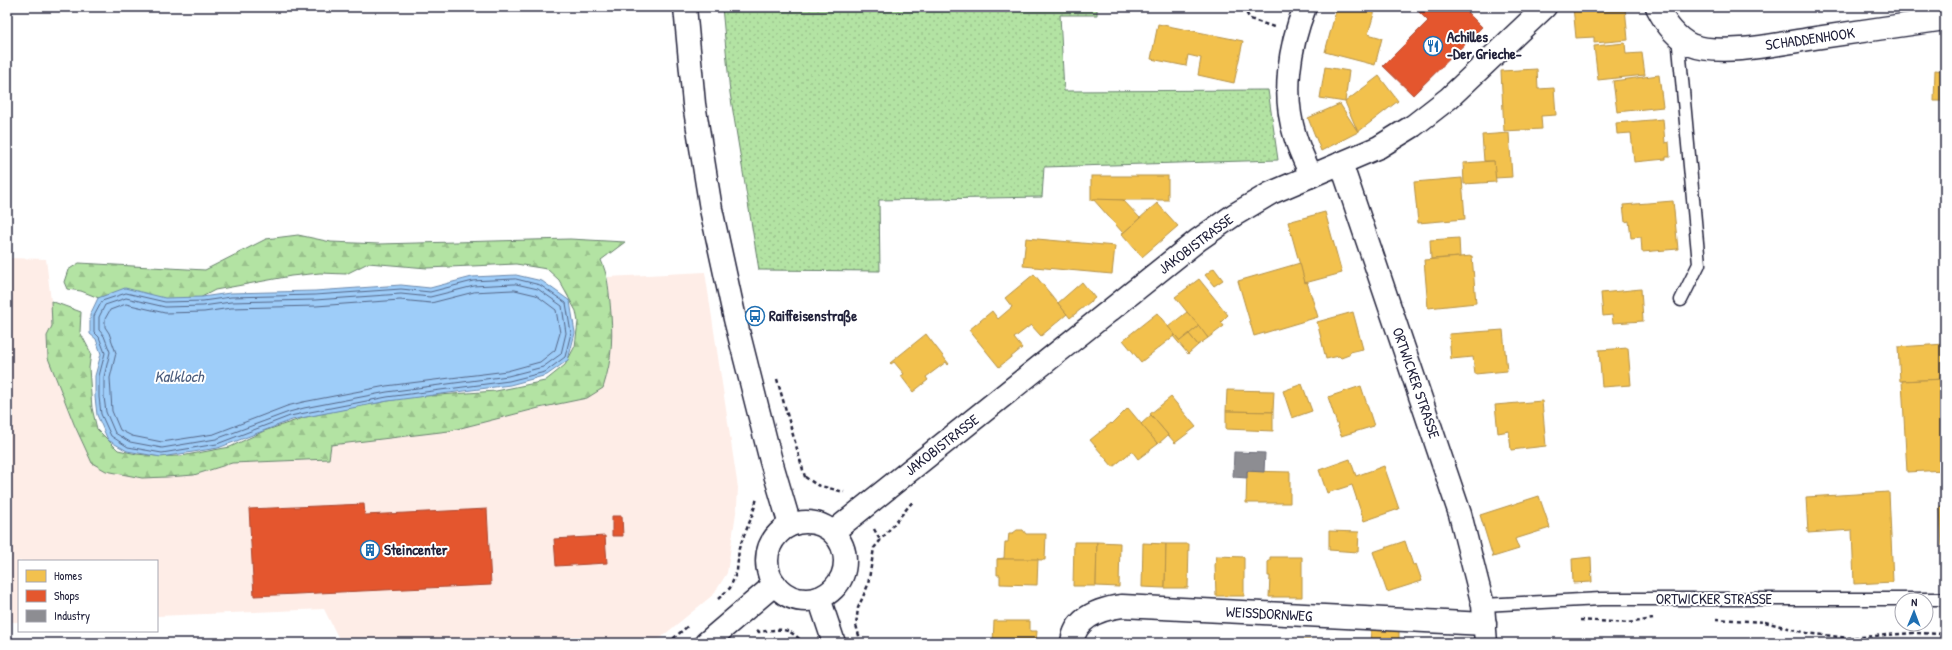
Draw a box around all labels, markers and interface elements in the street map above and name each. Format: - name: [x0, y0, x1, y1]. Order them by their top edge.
- street label: SCHADDENHOOK: [1764, 22, 1856, 55]
- place label: Achilles -Der Grieche-: [1447, 26, 1522, 64]
- restaurant icon: Achilles -Der Grieche-: [1422, 35, 1444, 57]
- street label: JAKOBISTRASSE: [1154, 208, 1238, 279]
- bus stop icon: Raiffeisenstraße: [744, 305, 766, 327]
- place label: Raiffeisenstraße: [769, 305, 857, 327]
- street label: ORTWICKER STRASSE: [1388, 324, 1445, 442]
- water label: Kalkloch: [154, 365, 205, 387]
- street label: JAKOBISTRASSE: [900, 409, 983, 480]
- building icon: Steincenter: [359, 539, 381, 561]
- place label: Steincenter: [384, 539, 448, 560]
- legend: [18, 560, 158, 632]
- text: Homes: [54, 567, 82, 584]
- text: Shops: [54, 587, 80, 604]
- street label: ORTWICKER STRASSE: [1656, 588, 1773, 609]
- north arrow: [1894, 592, 1934, 632]
- text: N: [1911, 595, 1917, 609]
- street label: WEISSDORNWEG: [1225, 601, 1314, 626]
- text: Industry: [54, 607, 90, 624]

